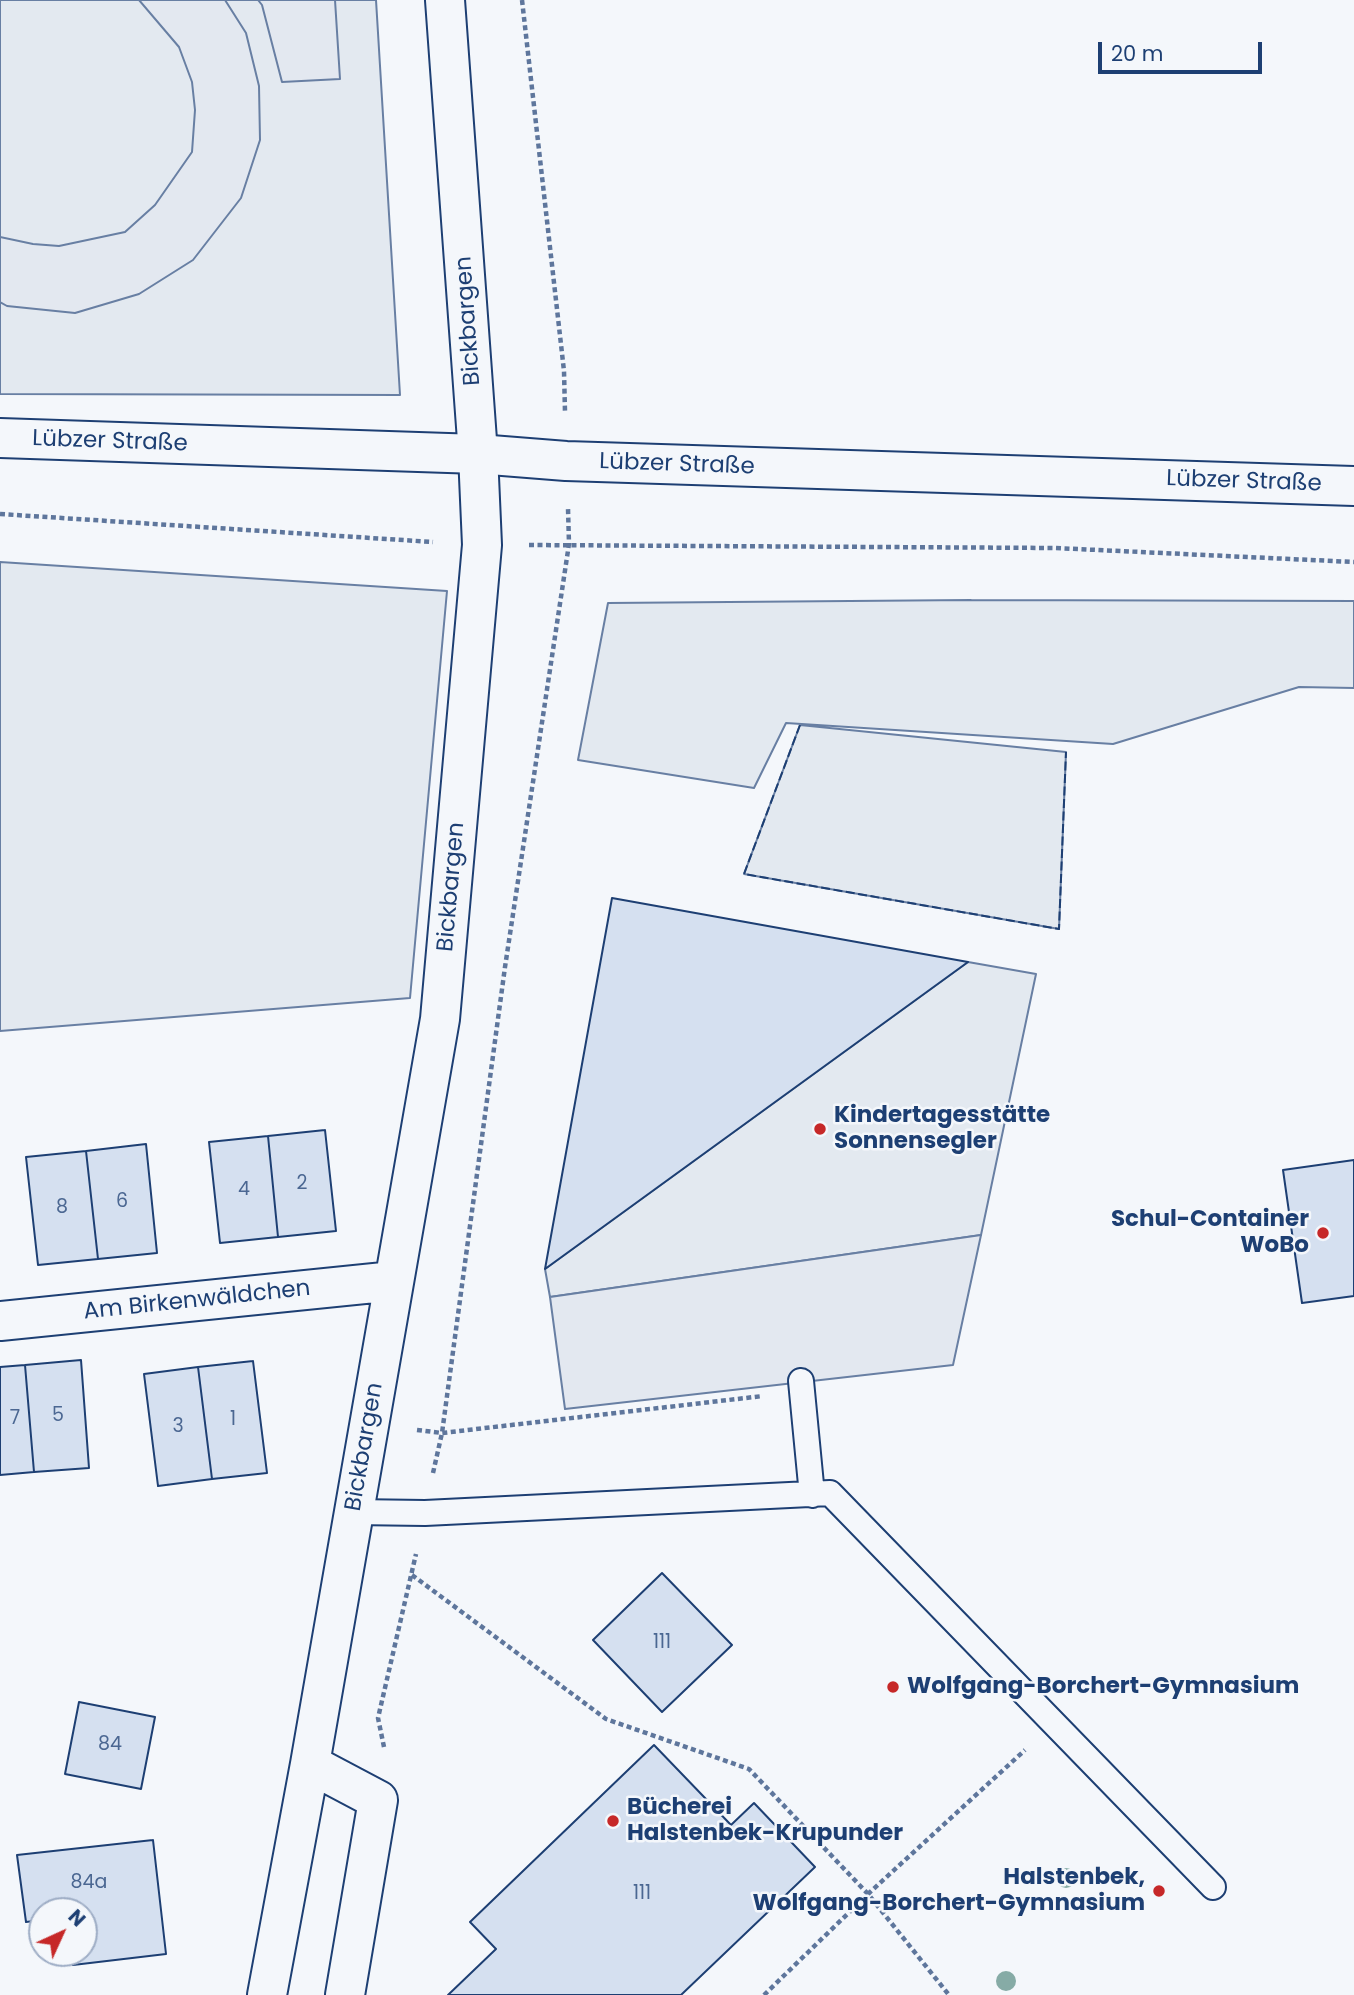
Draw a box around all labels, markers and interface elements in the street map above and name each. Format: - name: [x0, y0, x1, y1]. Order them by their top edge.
- scale bar: [1102, 28, 1266, 72]
- text: 20 m: [1111, 39, 1164, 68]
- street label: Bickbargen: [451, 255, 487, 387]
- street label: Lübzer Straße: [32, 425, 188, 459]
- street label: Lübzer Straße: [599, 448, 755, 482]
- street label: Lübzer Straße: [1166, 465, 1322, 499]
- street label: Bickbargen: [433, 821, 471, 953]
- place label: Kindertagesstätte Sonnensegler: [834, 1102, 1050, 1156]
- marker: Kindertagesstätte Sonnensegler: [812, 1121, 828, 1137]
- house number: 2: [297, 1173, 307, 1195]
- house number: 4: [238, 1179, 250, 1201]
- house number: 6: [116, 1191, 128, 1213]
- house number: 8: [56, 1197, 68, 1219]
- place label: Schul-Container WoBo: [1111, 1206, 1309, 1260]
- marker: Schul-Container WoBo: [1315, 1225, 1331, 1241]
- street label: Am Birkenwäldchen: [82, 1275, 312, 1327]
- street label: Bickbargen: [340, 1381, 390, 1513]
- house number: 5: [52, 1405, 64, 1427]
- house number: 7: [10, 1408, 20, 1430]
- house number: 1: [230, 1409, 236, 1431]
- house number: 3: [172, 1416, 184, 1438]
- house number: 111: [653, 1632, 671, 1654]
- place label: Wolfgang-Borchert-Gymnasium: [907, 1673, 1299, 1701]
- marker: Wolfgang-Borchert-Gymnasium: [885, 1679, 901, 1695]
- house number: 84: [98, 1734, 122, 1756]
- place label: Bücherei Halstenbek-Krupunder: [627, 1794, 903, 1848]
- marker: Bücherei Halstenbek-Krupunder: [605, 1813, 621, 1829]
- place label: Halstenbek, Wolfgang-Borchert-Gymnasium: [753, 1864, 1145, 1918]
- house number: 84a: [71, 1872, 107, 1894]
- house number: 111: [633, 1883, 651, 1905]
- marker: Halstenbek, Wolfgang-Borchert-Gymnasium: [1151, 1883, 1167, 1899]
- north arrow: [28, 1897, 98, 1967]
- text: N: [62, 1904, 91, 1933]

